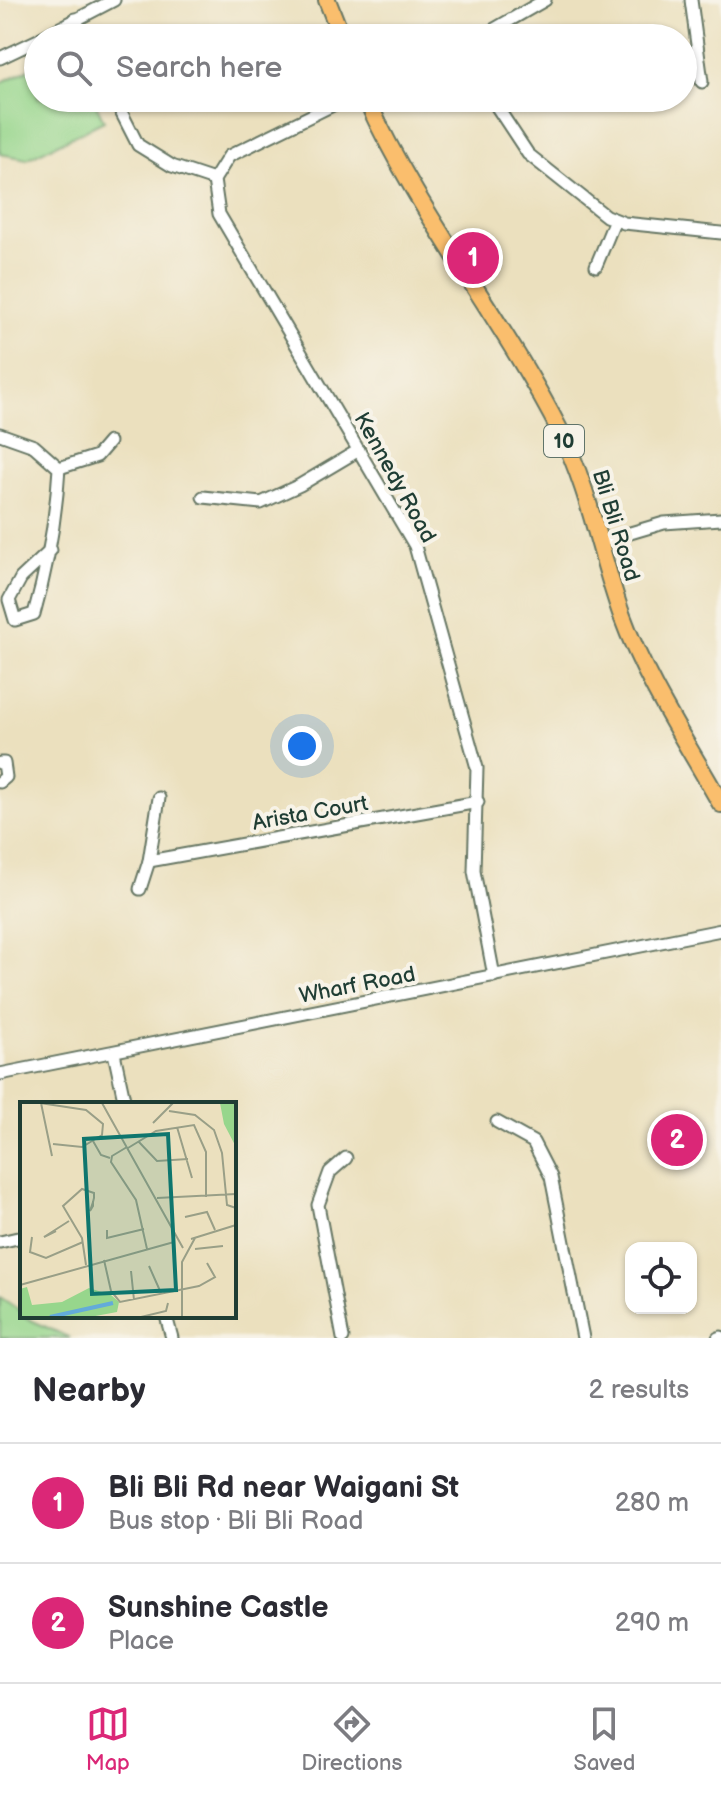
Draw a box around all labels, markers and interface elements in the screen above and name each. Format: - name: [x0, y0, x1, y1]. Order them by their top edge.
- search box: [24, 24, 697, 112]
- icon: search: [52, 46, 96, 90]
- text: Search here: [116, 50, 282, 86]
- pin: 1: [447, 228, 499, 288]
- street label: Kennedy Road: [348, 408, 442, 548]
- road number: 10: [544, 425, 584, 457]
- street label: Bli Bli Road: [586, 466, 645, 585]
- your location: [282, 726, 322, 766]
- street label: Arista Court: [250, 790, 370, 837]
- street label: Wharf Road: [297, 961, 418, 1010]
- inset map: [20, 1102, 236, 1318]
- pin: 2: [651, 1110, 703, 1170]
- map controls: [625, 1242, 697, 1314]
- button: locate: [625, 1242, 697, 1314]
- text: Nearby: [32, 1370, 146, 1411]
- text: 2 results: [589, 1375, 689, 1406]
- text: Bli Bli Rd near Waigani St: [108, 1470, 459, 1506]
- text: 1: [53, 1488, 63, 1519]
- text: 280 m: [615, 1488, 689, 1519]
- text: Bus stop · Bli Bli Road: [108, 1506, 363, 1537]
- text: Sunshine Castle: [108, 1590, 328, 1626]
- text: 2: [50, 1608, 66, 1639]
- text: 290 m: [615, 1608, 689, 1639]
- text: Place: [108, 1626, 174, 1657]
- tab: Map: [86, 1702, 130, 1777]
- tab: Directions: [301, 1702, 402, 1777]
- tab: Saved: [574, 1702, 635, 1777]

